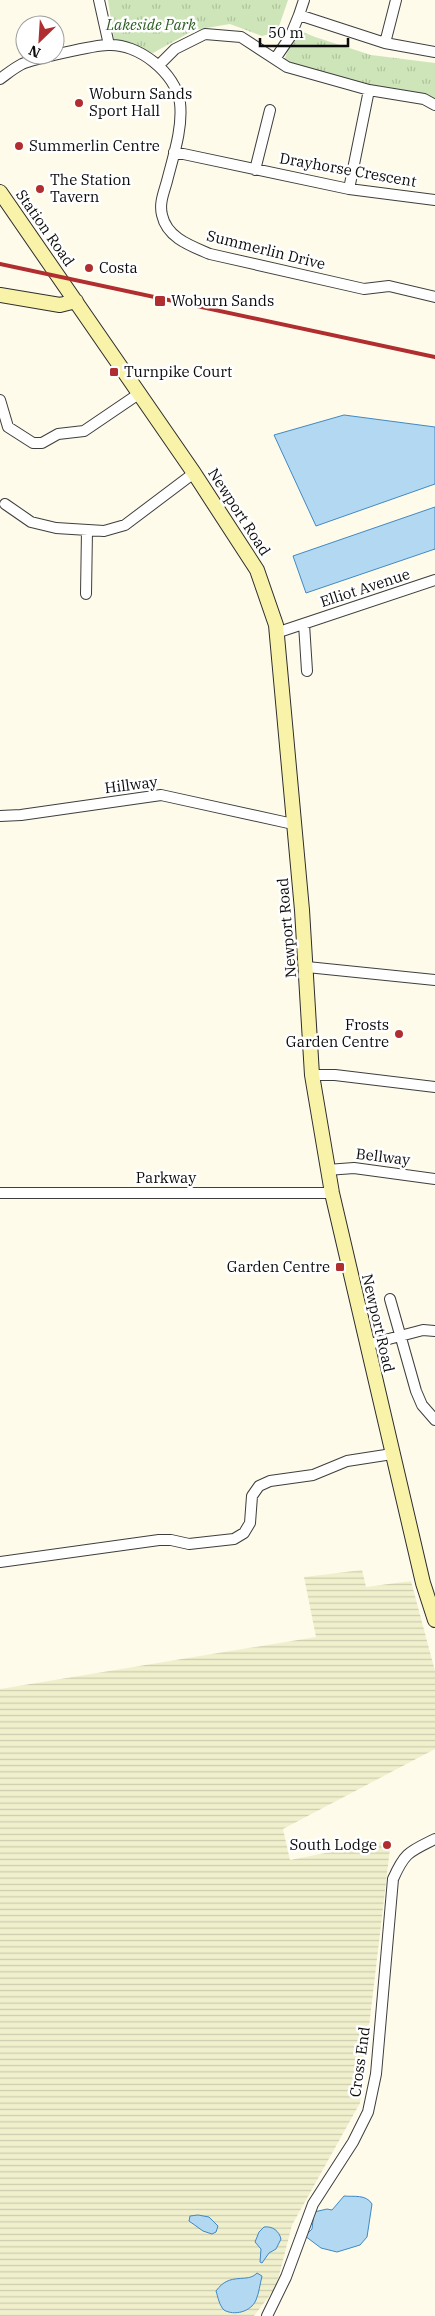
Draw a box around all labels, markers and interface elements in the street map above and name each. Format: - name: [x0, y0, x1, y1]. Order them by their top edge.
- north arrow: [15, 15, 65, 65]
- park label: Lakeside Park: [105, 15, 196, 34]
- scale bar: [260, 15, 348, 47]
- text: 50 m: [268, 23, 304, 42]
- text: N: [26, 41, 43, 62]
- place label: Woburn Sands Sport Hall: [89, 84, 192, 120]
- marker: Woburn Sands Sport Hall: [73, 97, 85, 109]
- place label: Summerlin Centre: [29, 136, 160, 155]
- marker: Summerlin Centre: [13, 140, 25, 152]
- street label: Drayhorse Crescent: [278, 148, 418, 191]
- place label: The Station Tavern: [50, 170, 131, 206]
- marker: The Station Tavern: [34, 183, 46, 195]
- street label: Station Road: [12, 186, 79, 270]
- street label: Summerlin Drive: [205, 226, 327, 273]
- place label: Costa: [99, 258, 138, 277]
- marker: Costa: [83, 262, 95, 274]
- place label: Woburn Sands: [171, 291, 274, 310]
- marker: Woburn Sands: [153, 294, 167, 308]
- place label: Turnpike Court: [124, 362, 232, 381]
- marker: Turnpike Court: [108, 366, 120, 378]
- street label: Newport Road: [204, 464, 275, 559]
- street label: Elliot Avenue: [318, 564, 412, 611]
- street label: Hillway: [103, 772, 158, 797]
- street label: Newport Road: [273, 877, 300, 979]
- place label: Frosts Garden Centre: [286, 1015, 389, 1051]
- marker: Frosts Garden Centre: [393, 1028, 405, 1040]
- street label: Bellway: [355, 1144, 411, 1169]
- street label: Parkway: [136, 1168, 196, 1187]
- place label: Garden Centre: [227, 1257, 330, 1276]
- marker: Garden Centre: [334, 1261, 346, 1273]
- street label: Newport Road: [358, 1272, 399, 1374]
- place label: South Lodge: [290, 1835, 377, 1854]
- marker: South Lodge: [381, 1839, 393, 1851]
- street label: Cross End: [345, 2025, 374, 2098]

